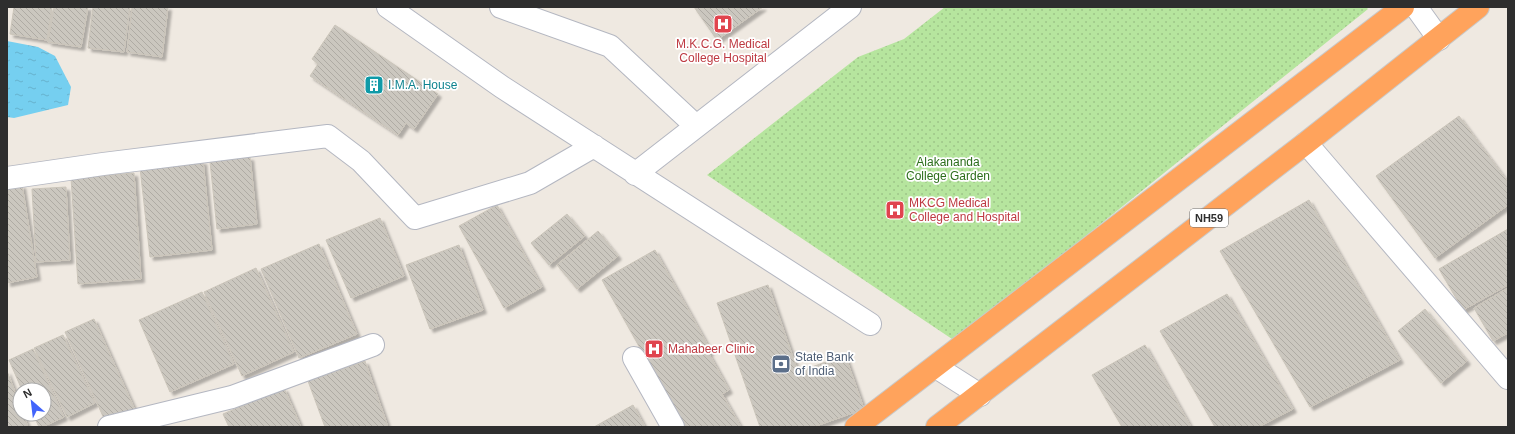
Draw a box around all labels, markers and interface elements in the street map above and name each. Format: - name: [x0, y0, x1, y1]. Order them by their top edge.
- hospital icon: M.K.C.G. Medical College Hospital: [712, 13, 734, 35]
- place label: M.K.C.G. Medical College Hospital: [676, 37, 770, 65]
- building icon: I.M.A. House: [363, 74, 385, 96]
- place label: I.M.A. House: [388, 78, 458, 92]
- park label: Alakananda College Garden: [906, 155, 990, 183]
- place label: MKCG Medical College and Hospital: [909, 196, 1020, 224]
- hospital icon: MKCG Medical College and Hospital: [884, 199, 906, 221]
- road number: NH59: [1190, 209, 1228, 227]
- hospital icon: Mahabeer Clinic: [643, 338, 665, 360]
- place label: Mahabeer Clinic: [668, 342, 755, 356]
- place label: State Bank of India: [795, 350, 855, 378]
- bank icon: State Bank of India: [770, 353, 792, 375]
- north arrow: [12, 382, 52, 422]
- text: N: [21, 386, 34, 400]

